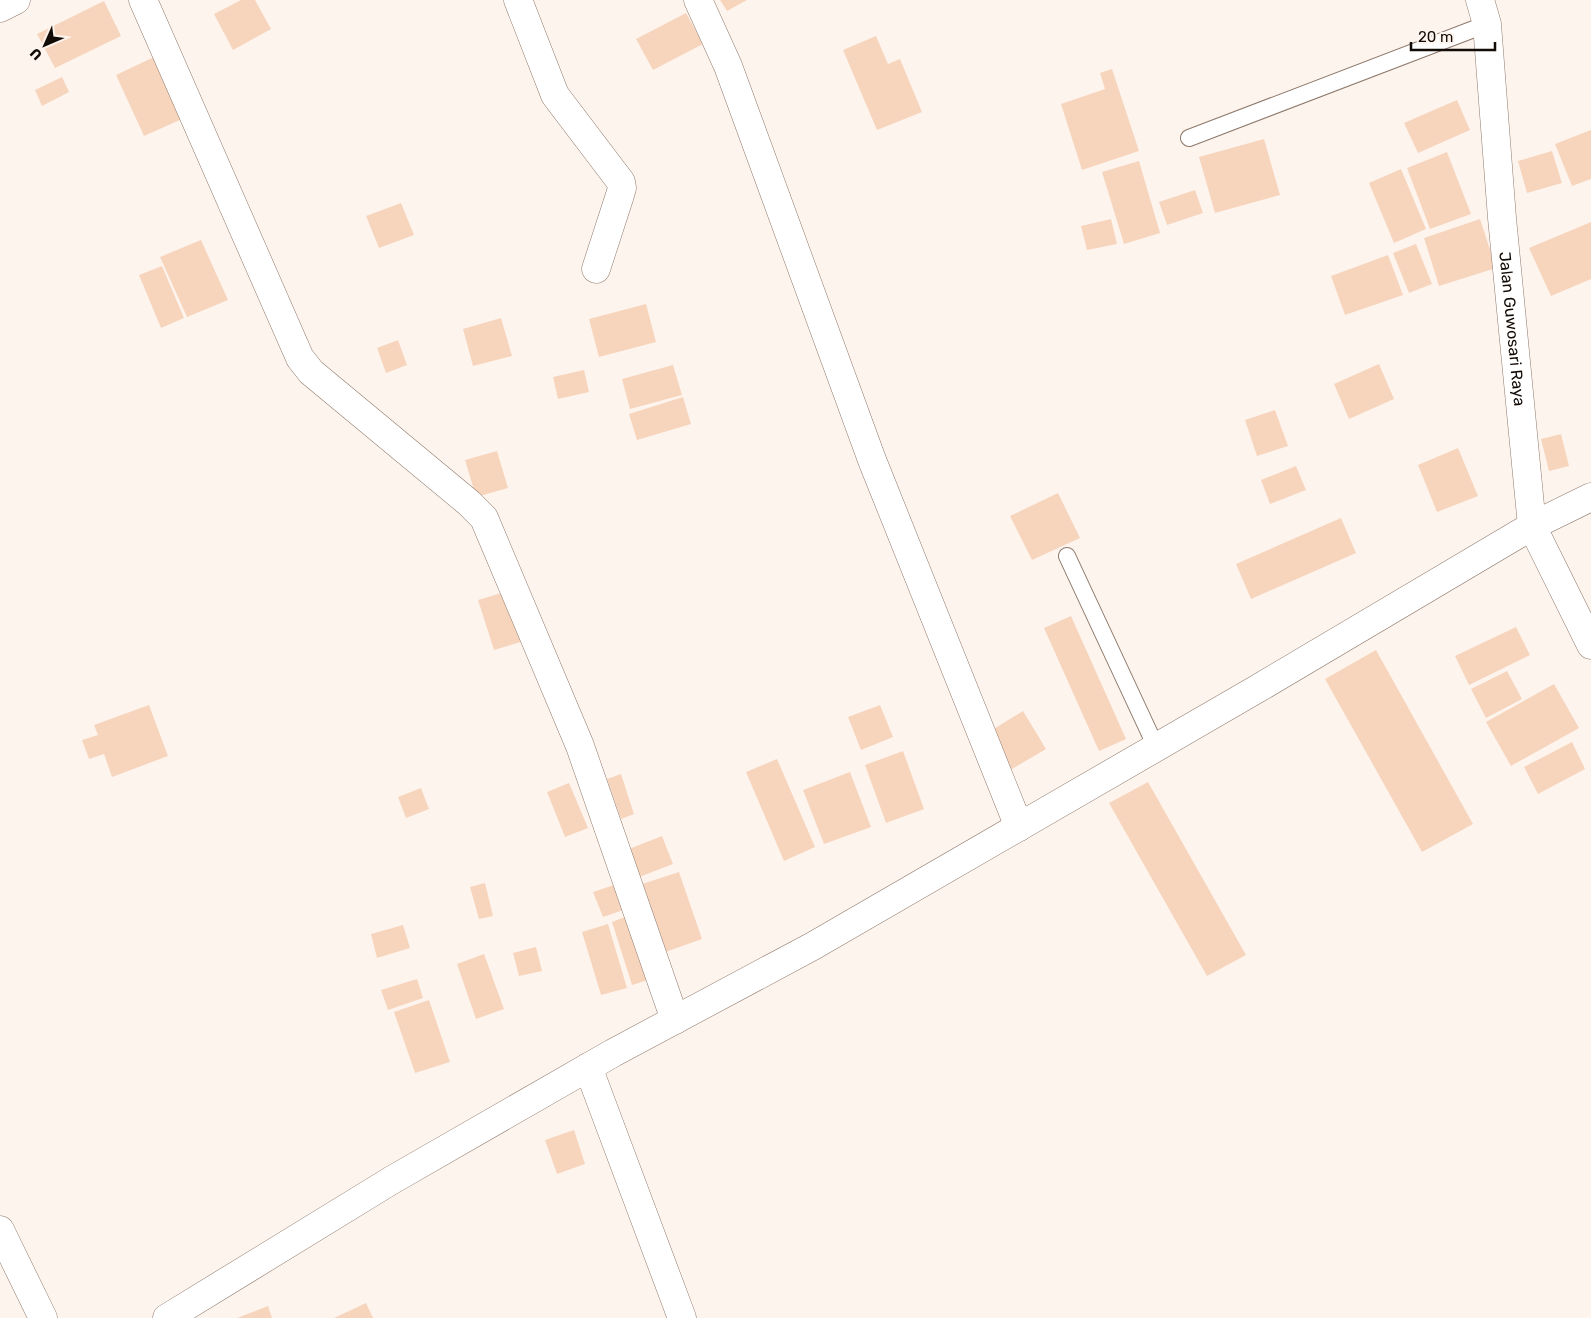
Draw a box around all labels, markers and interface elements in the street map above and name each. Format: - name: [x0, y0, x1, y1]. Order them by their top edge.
- north arrow: [20, 20, 70, 70]
- scale bar: [1411, 20, 1495, 52]
- text: 20 m: [1418, 28, 1453, 46]
- text: U: [27, 44, 46, 63]
- street label: Jalan Guwosari Raya: [1496, 251, 1530, 407]

